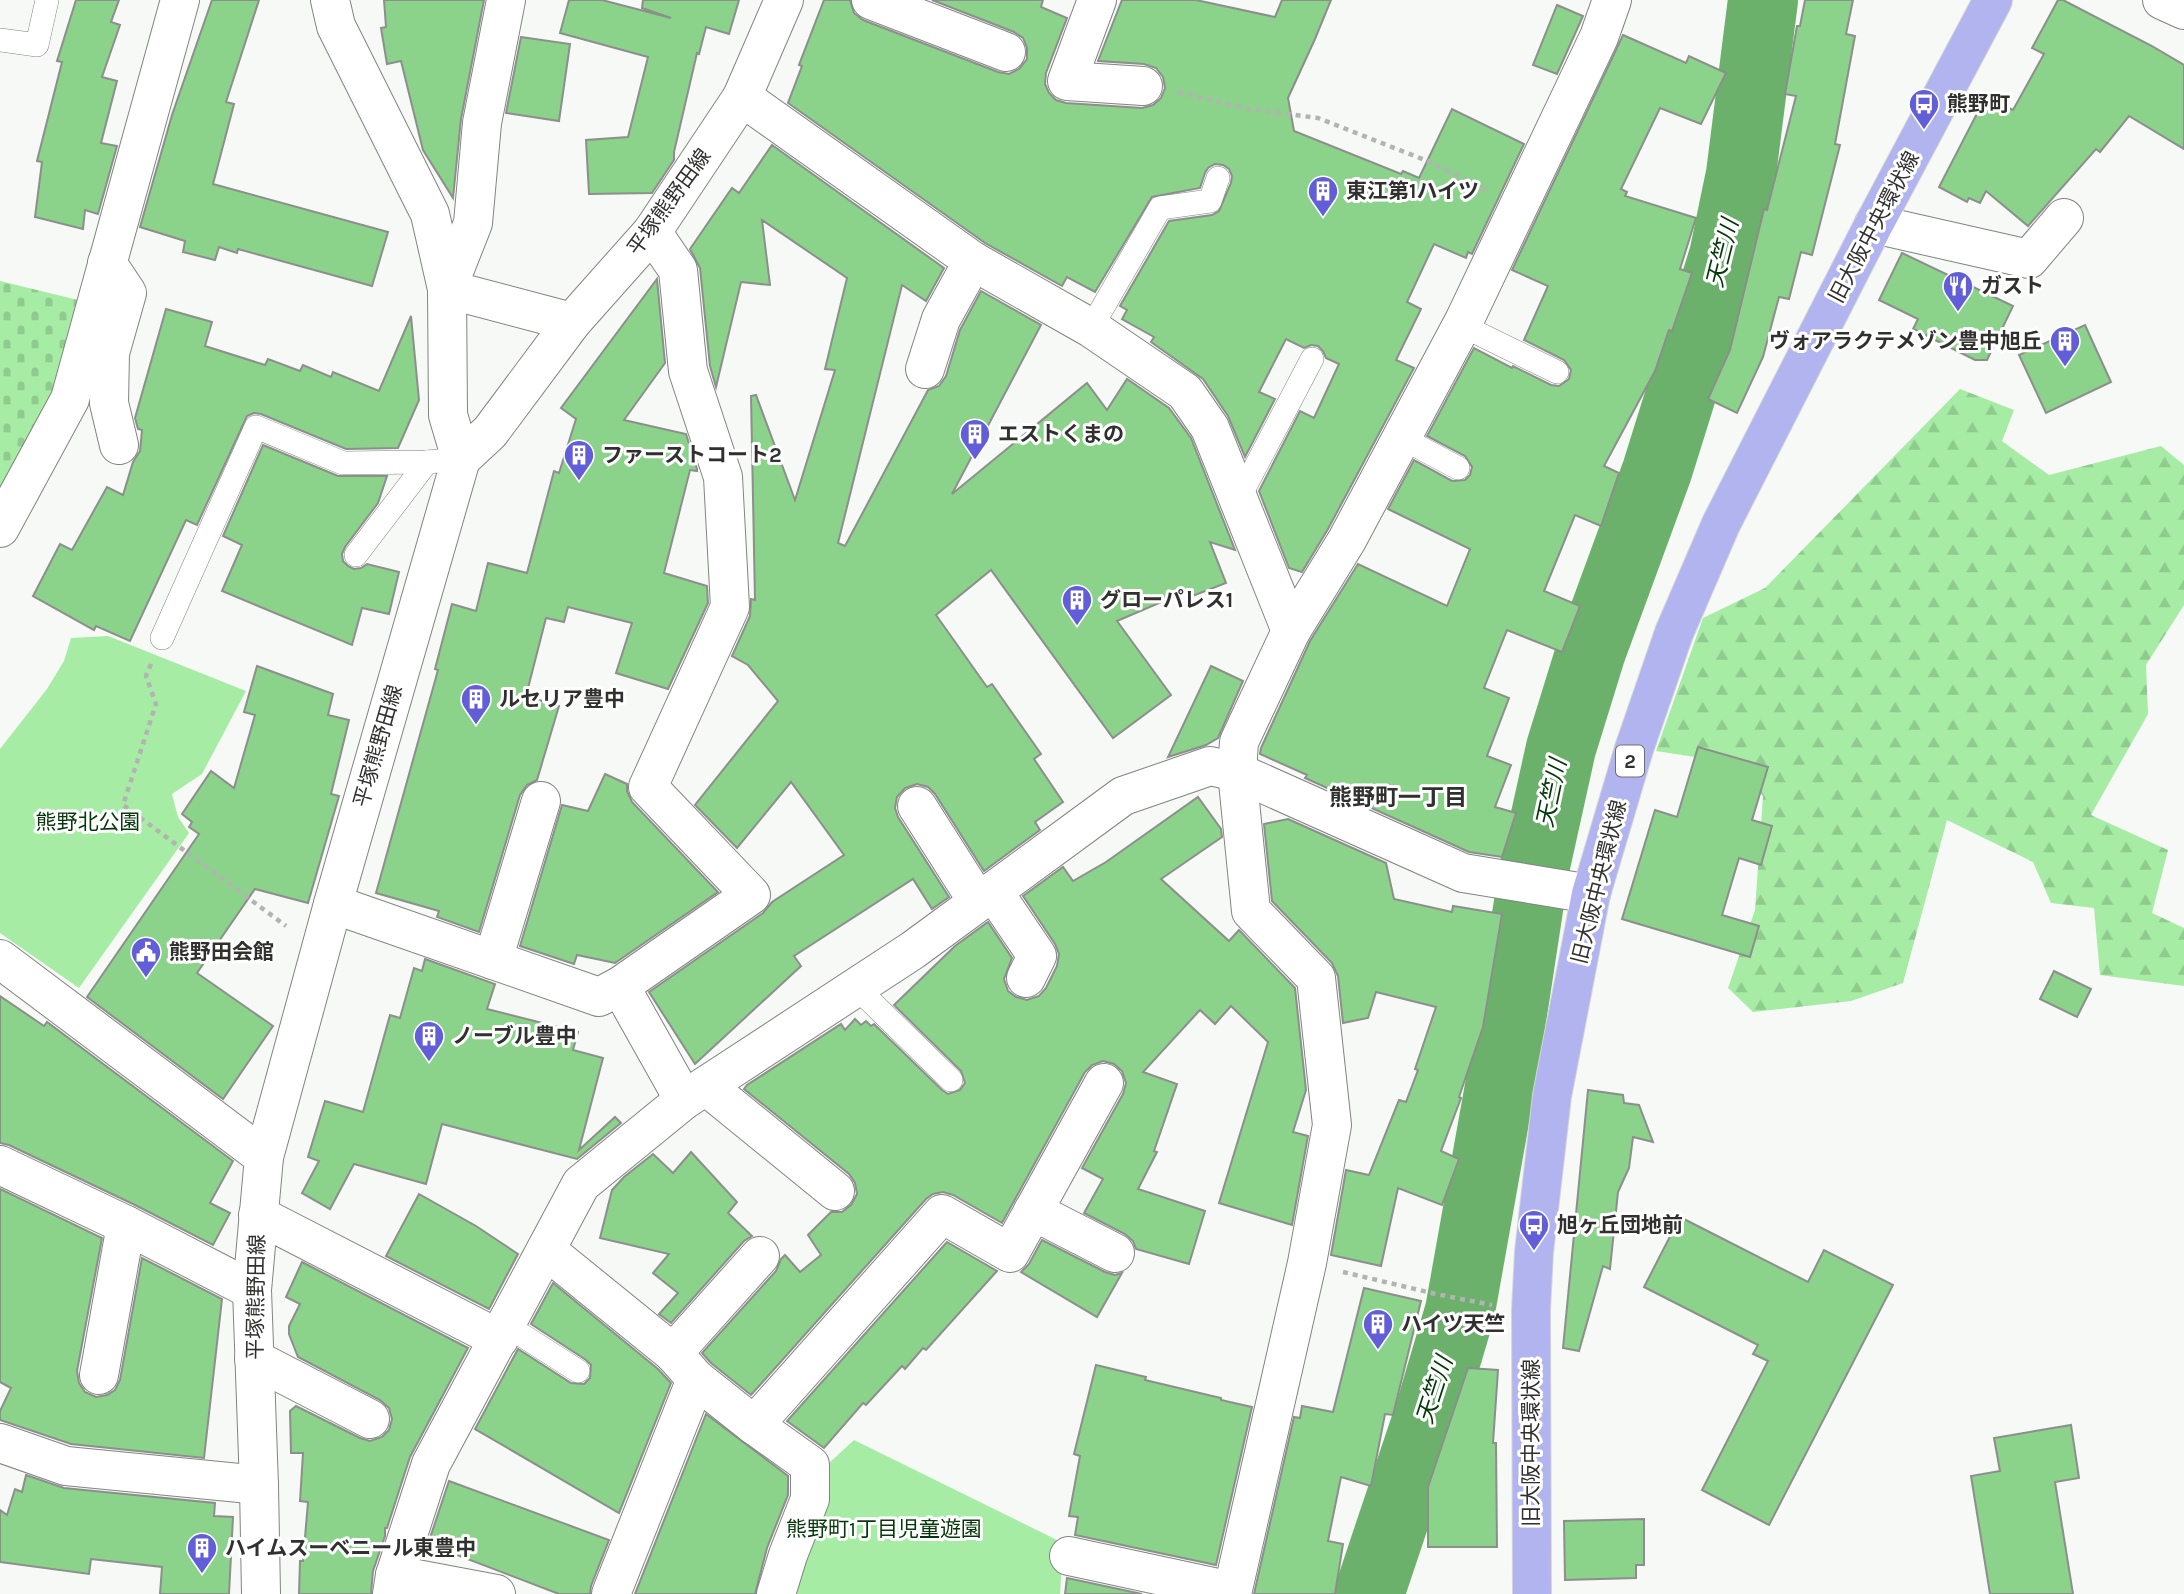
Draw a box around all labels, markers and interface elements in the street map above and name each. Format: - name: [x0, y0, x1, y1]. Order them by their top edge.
- bus stop icon: 熊野町: [1907, 87, 1941, 131]
- place label: 熊野町: [1947, 92, 2010, 116]
- street label: 平塚熊野田線: [622, 144, 716, 260]
- street label: 旧大阪中央環状線: [1824, 147, 1924, 307]
- building icon: 東江第1ハイツ: [1306, 174, 1340, 218]
- place label: 東江第1ハイツ: [1346, 179, 1479, 203]
- water label: 天竺川: [1701, 213, 1745, 290]
- restaurant icon: ガスト: [1941, 269, 1975, 313]
- place label: ガスト: [1981, 274, 2044, 298]
- building icon: ヴォアラクテメゾン豊中旭丘: [2048, 324, 2082, 368]
- place label: ヴォアラクテメゾン豊中旭丘: [1769, 329, 2042, 353]
- building icon: エストくまの: [958, 417, 992, 461]
- place label: エストくまの: [998, 422, 1124, 446]
- building icon: ファーストコート2: [562, 438, 596, 482]
- place label: ファーストコート2: [602, 443, 782, 467]
- building icon: グローパレス1: [1060, 583, 1094, 627]
- place label: グローパレス1: [1100, 588, 1233, 612]
- street label: 平塚熊野田線: [349, 682, 407, 810]
- building icon: ルセリア豊中: [459, 682, 493, 726]
- place label: ルセリア豊中: [499, 687, 625, 711]
- road number: 2: [1616, 746, 1644, 776]
- water label: 天竺川: [1531, 754, 1572, 830]
- district label: 熊野町一丁目: [1329, 784, 1467, 811]
- street label: 旧大阪中央環状線: [1567, 798, 1631, 966]
- park label: 熊野北公園: [36, 810, 141, 834]
- public building icon: 熊野田会館: [129, 935, 163, 979]
- place label: 熊野田会館: [169, 940, 274, 964]
- building icon: ノーブル豊中: [412, 1019, 446, 1063]
- place label: ノーブル豊中: [452, 1024, 577, 1048]
- bus stop icon: 旭ヶ丘団地前: [1517, 1208, 1551, 1252]
- place label: 旭ヶ丘団地前: [1557, 1213, 1683, 1237]
- street label: 平塚熊野田線: [243, 1234, 269, 1360]
- building icon: ハイツ天竺: [1361, 1307, 1395, 1351]
- place label: ハイツ天竺: [1401, 1312, 1506, 1336]
- water label: 天竺川: [1411, 1350, 1459, 1427]
- street label: 旧大阪中央環状線: [1519, 1359, 1543, 1527]
- park label: 熊野町1丁目児童遊園: [786, 1517, 982, 1541]
- building icon: ハイムスーベニール東豊中: [185, 1531, 219, 1575]
- place label: ハイムスーベニール東豊中: [225, 1536, 476, 1560]

